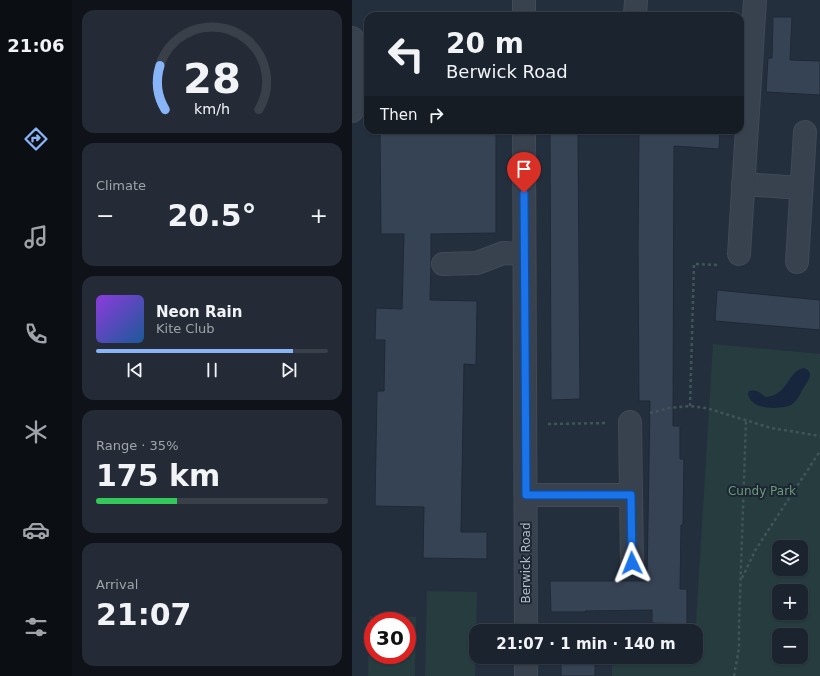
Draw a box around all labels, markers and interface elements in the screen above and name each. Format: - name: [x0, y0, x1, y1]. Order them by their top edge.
- text: 20 m: [446, 27, 524, 60]
- icon: left: [380, 28, 432, 80]
- text: 21:06: [7, 35, 65, 56]
- text: 28: [183, 53, 241, 102]
- text: Berwick Road: [446, 61, 568, 82]
- text: km/h: [194, 100, 230, 116]
- icon: right: [425, 104, 447, 126]
- text: Then: [380, 106, 417, 124]
- icon: directions: [22, 125, 50, 153]
- pin: [507, 152, 541, 193]
- icon: arrive: [513, 158, 535, 180]
- text: Climate: [96, 178, 146, 193]
- text: 20.5°: [167, 198, 257, 233]
- text: −: [96, 203, 114, 228]
- text: +: [310, 203, 328, 228]
- icon: music: [22, 223, 50, 251]
- text: Neon Rain: [156, 303, 242, 321]
- icon: phone: [22, 320, 50, 348]
- text: Kite Club: [156, 321, 215, 336]
- icon: previous: [124, 359, 146, 381]
- icon: pause: [201, 359, 223, 381]
- icon: next: [278, 359, 300, 381]
- icon: climate: [22, 418, 50, 446]
- text: Range · 35%: [96, 438, 179, 453]
- text: 175 km: [96, 458, 220, 493]
- park label: Cundy Park: [728, 484, 796, 498]
- icon: car: [22, 516, 50, 544]
- street label: Berwick Road: [519, 522, 533, 604]
- map controls: [772, 540, 808, 664]
- button: layers: [772, 540, 808, 576]
- position arrow: [611, 542, 653, 584]
- text: Arrival: [96, 577, 138, 592]
- button: +: [772, 584, 808, 620]
- text: 21:07: [96, 597, 192, 632]
- speed limit sign: 30: [364, 612, 416, 664]
- icon: filters: [22, 613, 50, 641]
- button: −: [772, 628, 808, 664]
- text: 21:07 · 1 min · 140 m: [496, 635, 676, 653]

